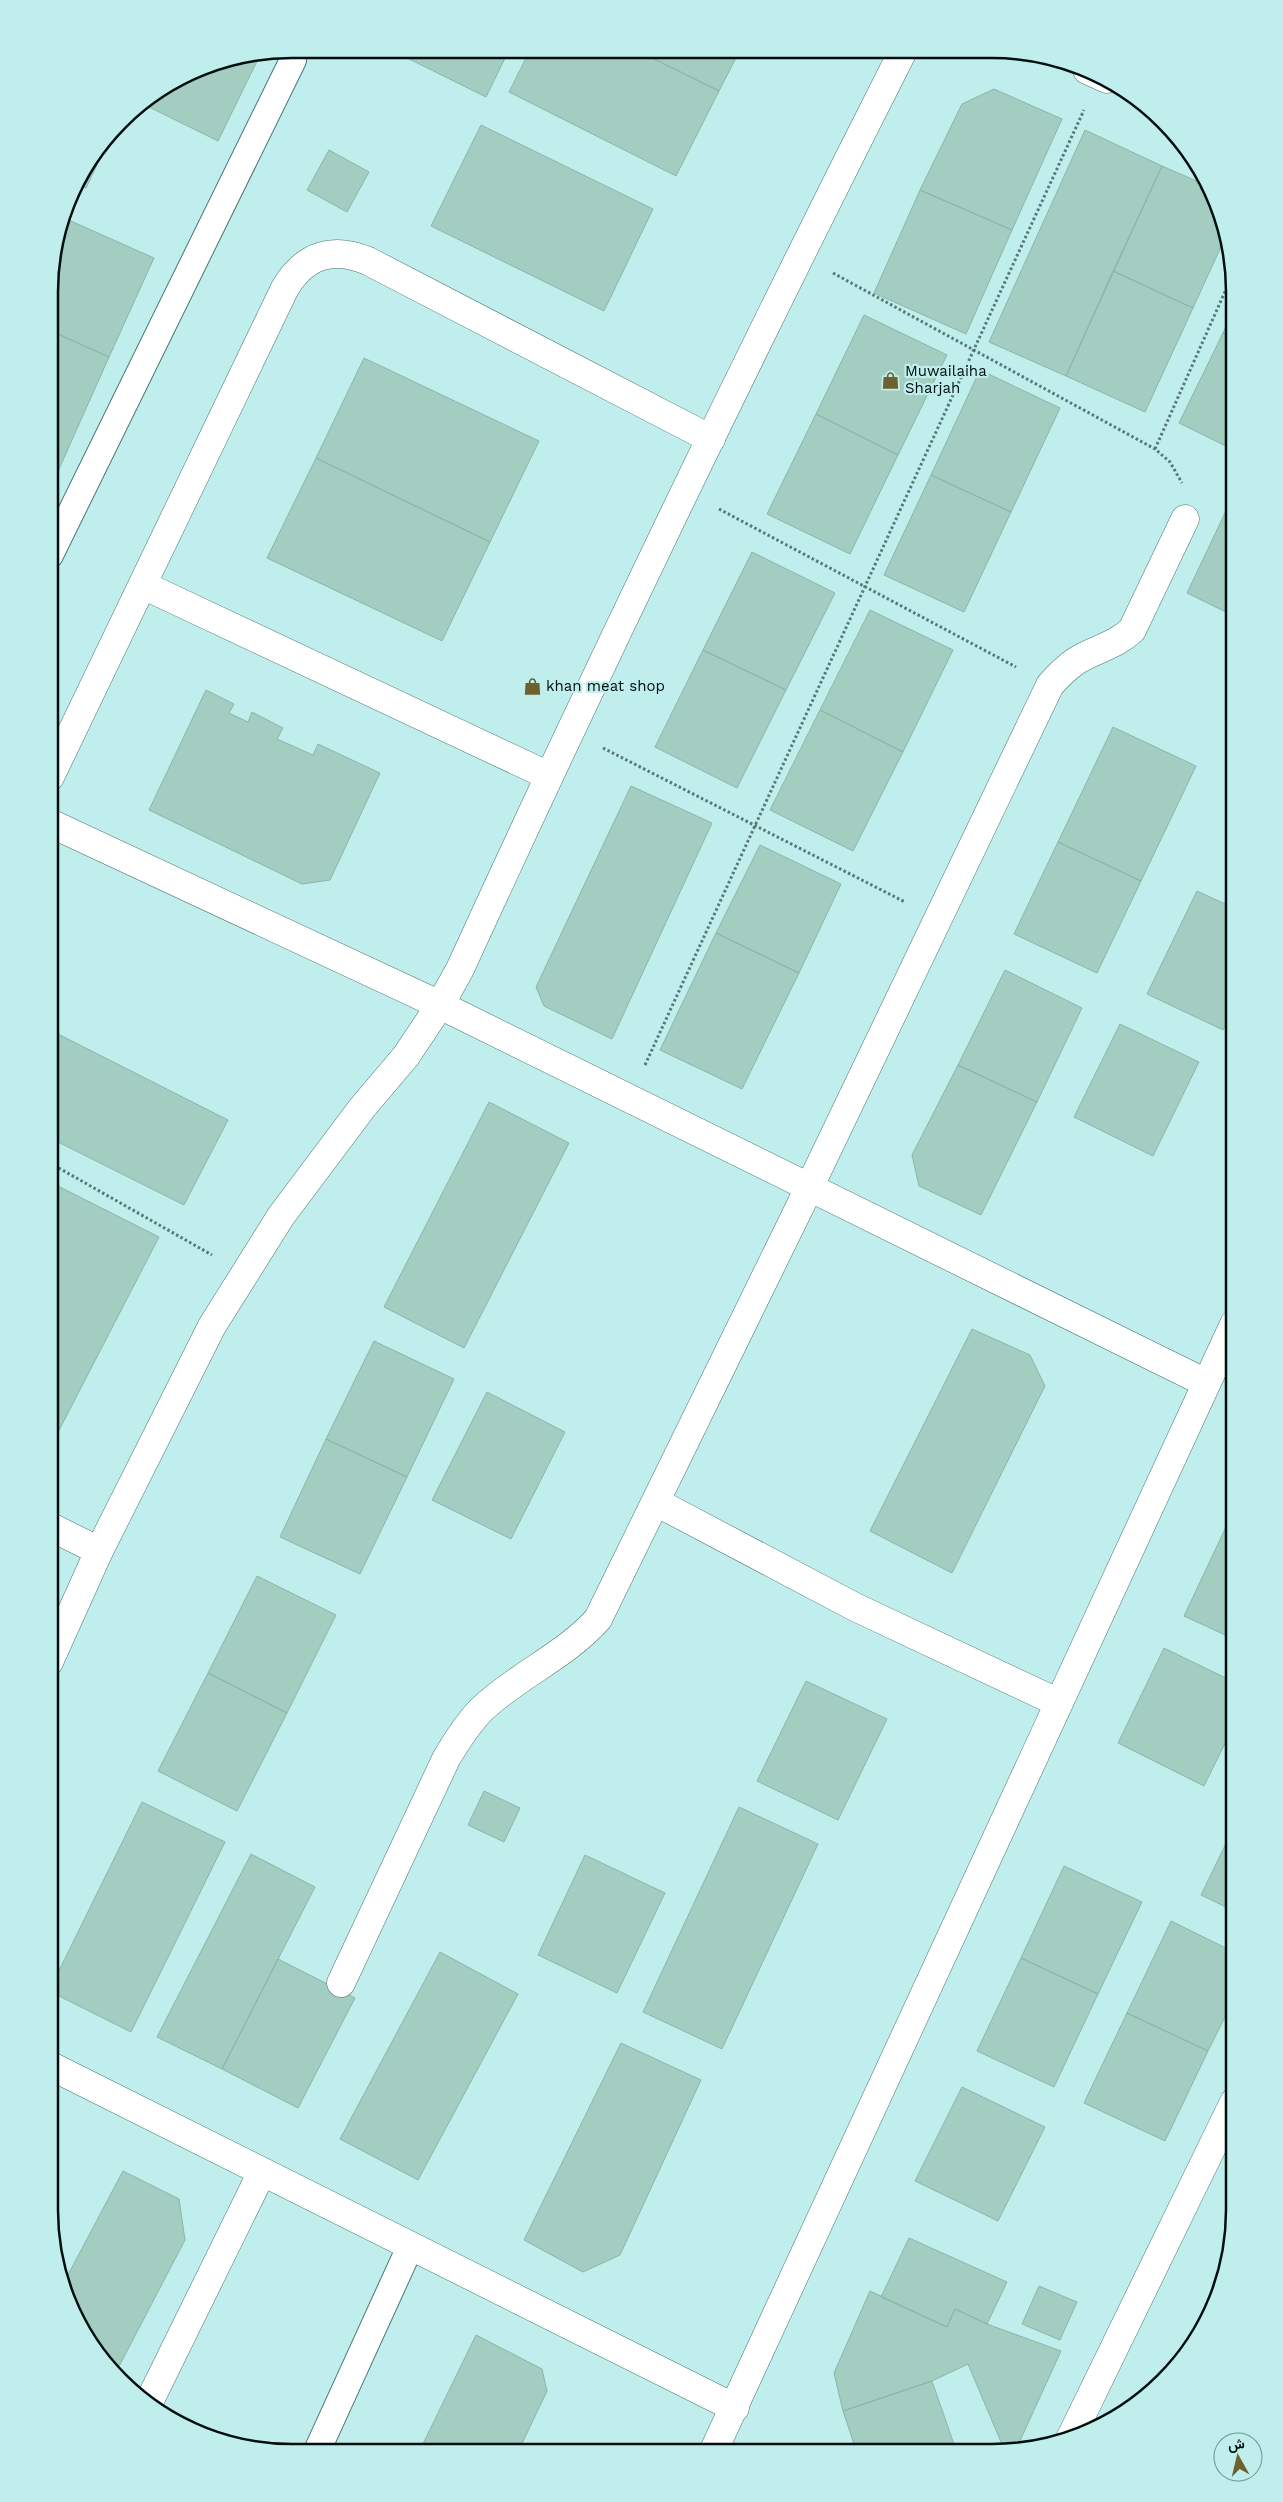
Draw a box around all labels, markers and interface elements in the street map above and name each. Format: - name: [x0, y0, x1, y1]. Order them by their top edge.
- place label: Muwailaiha Sharjah: [905, 362, 987, 397]
- shop icon: Muwailaiha Sharjah: [881, 370, 901, 390]
- shop icon: khan meat shop: [522, 676, 542, 696]
- place label: khan meat shop: [546, 677, 665, 695]
- north arrow: [1213, 2432, 1263, 2482]
- text: ش: [1227, 2435, 1246, 2454]

